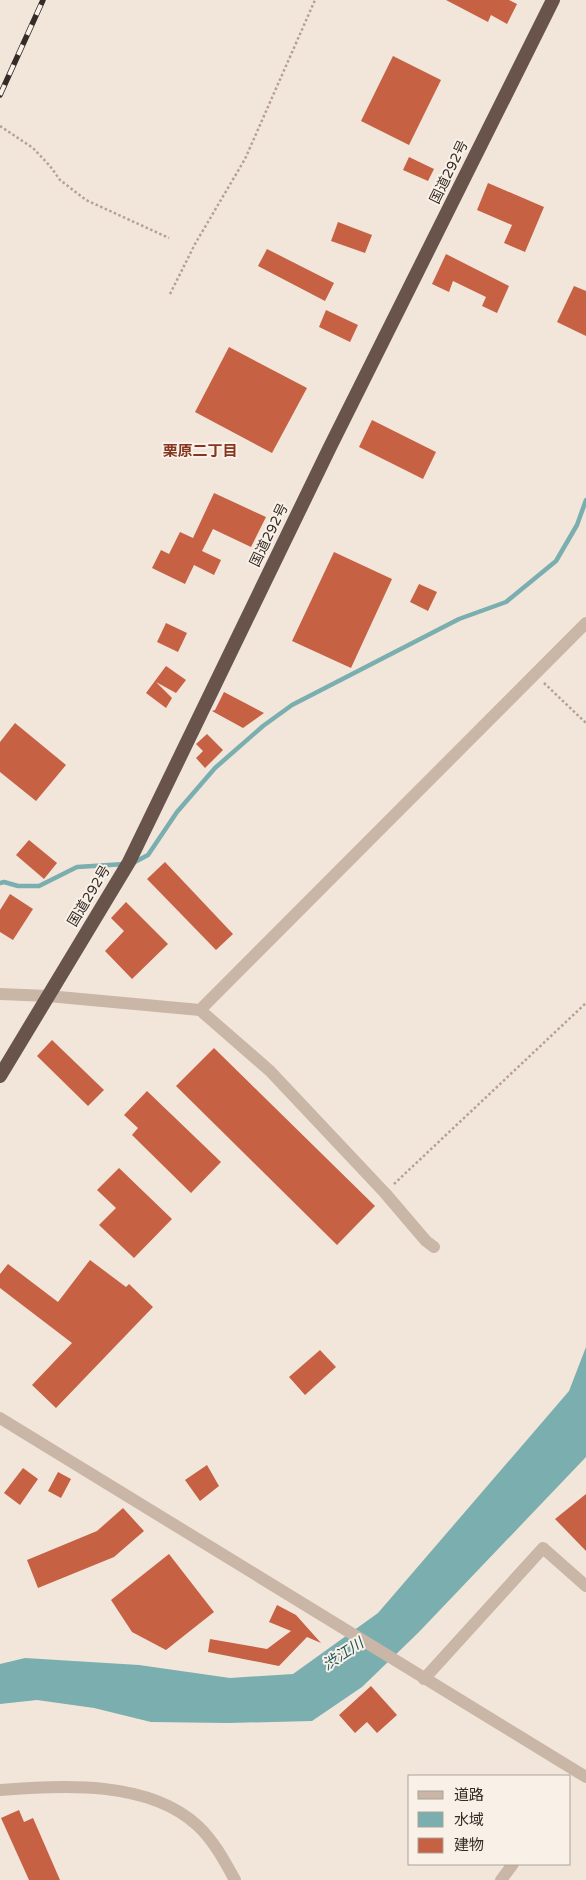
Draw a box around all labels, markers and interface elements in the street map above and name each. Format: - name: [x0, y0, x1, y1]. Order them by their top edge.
- street label: 国道292号: [426, 138, 472, 206]
- district label: 栗原二丁目: [162, 442, 238, 460]
- street label: 国道292号: [246, 501, 292, 569]
- street label: 国道292号: [64, 862, 114, 930]
- water label: 渋江川: [319, 1633, 368, 1674]
- legend: [408, 1775, 571, 1865]
- text: 道路: [454, 1786, 484, 1804]
- text: 水域: [454, 1811, 484, 1829]
- text: 建物: [454, 1836, 484, 1854]

